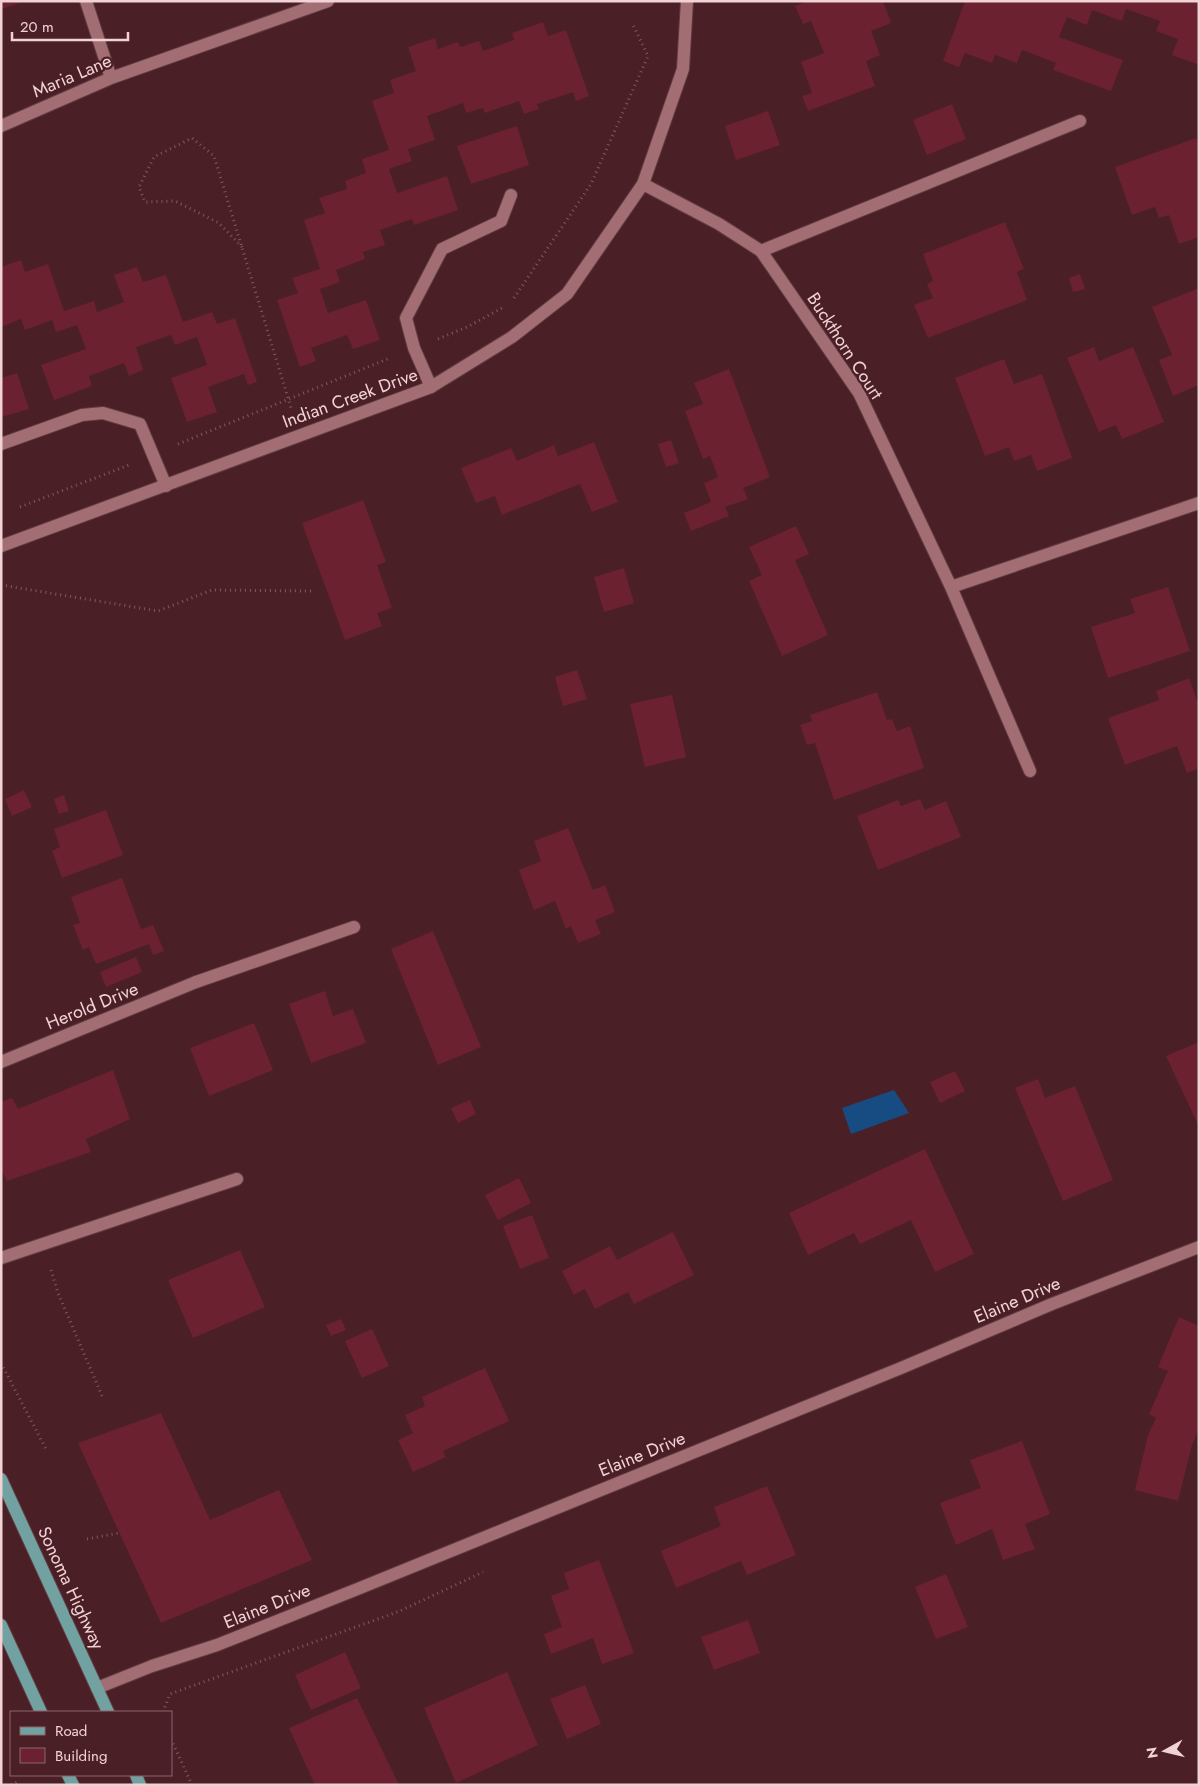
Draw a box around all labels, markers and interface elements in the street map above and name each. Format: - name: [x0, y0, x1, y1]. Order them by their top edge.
- scale bar: [12, 10, 129, 42]
- text: 20 m: [20, 16, 54, 38]
- street label: Maria Lane: [28, 48, 116, 104]
- street label: Buckthorn Court: [801, 287, 890, 405]
- street label: Indian Creek Drive: [279, 361, 421, 435]
- street label: Herold Drive: [42, 976, 142, 1036]
- street label: Elaine Drive: [970, 1270, 1064, 1330]
- street label: Elaine Drive: [595, 1425, 689, 1483]
- street label: Sonoma Highway: [31, 1522, 111, 1654]
- street label: Elaine Drive: [220, 1577, 314, 1635]
- legend: [10, 1711, 172, 1776]
- text: Road: [55, 1720, 87, 1742]
- north arrow: [1140, 1726, 1190, 1776]
- text: Building: [55, 1745, 107, 1767]
- text: N: [1141, 1746, 1163, 1760]

